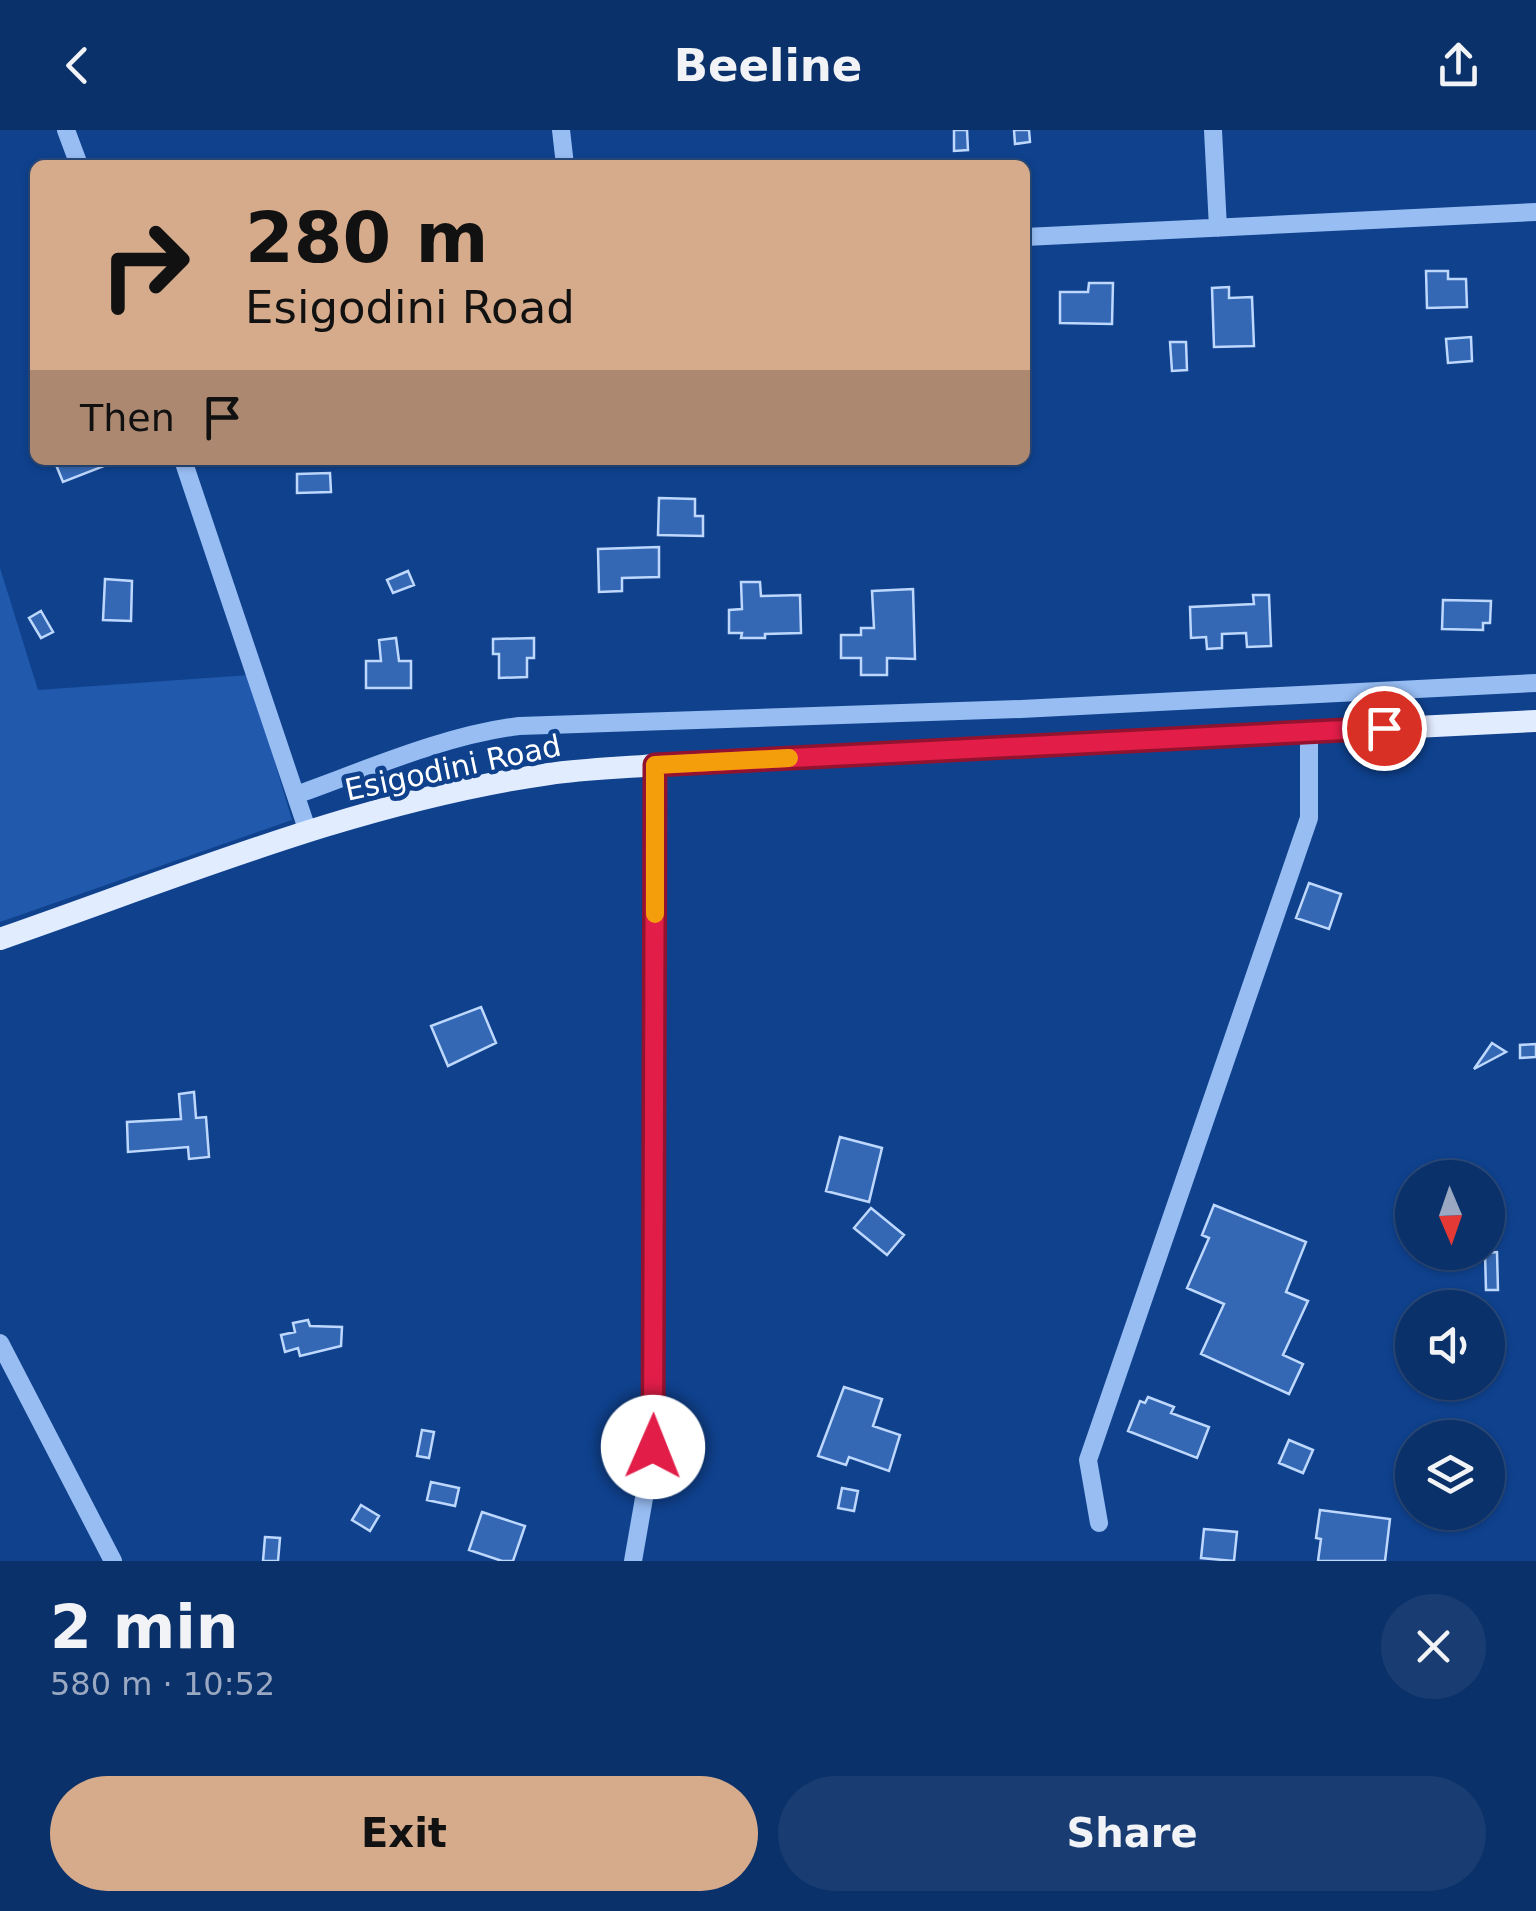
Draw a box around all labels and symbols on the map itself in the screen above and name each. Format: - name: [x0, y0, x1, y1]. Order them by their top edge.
- pin: [1342, 686, 1427, 771]
- street label: Esigodini Road: [342, 728, 564, 807]
- north arrow: [1395, 1160, 1505, 1270]
- position arrow: [601, 1395, 705, 1499]

